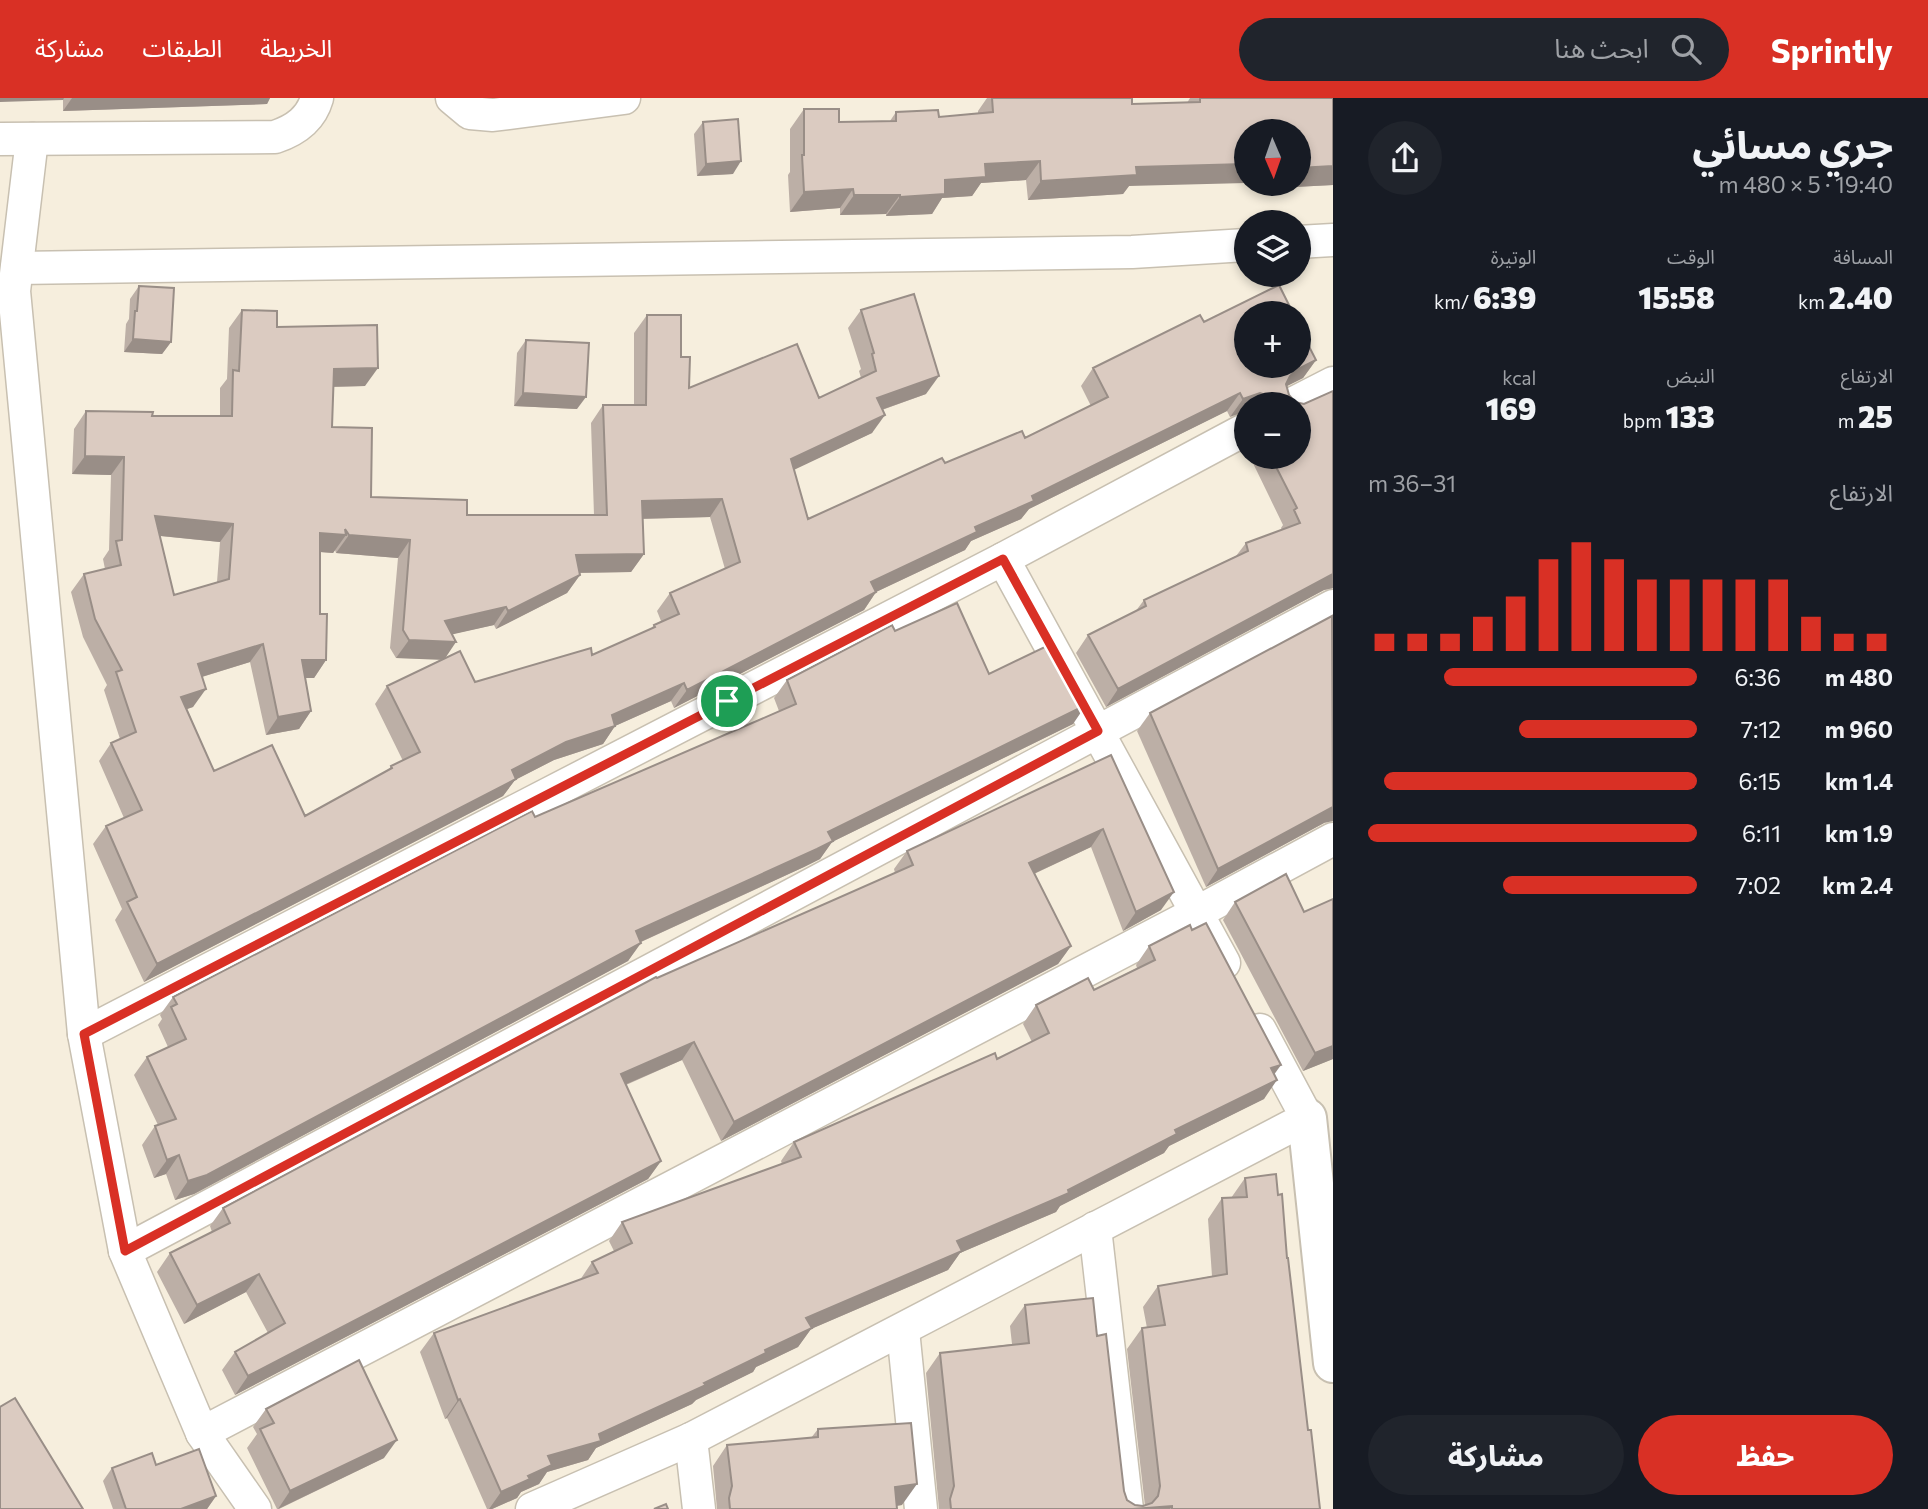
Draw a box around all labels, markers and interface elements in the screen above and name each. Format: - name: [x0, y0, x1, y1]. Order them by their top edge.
- search box: [1239, 18, 1729, 81]
- text: Sprintly: [1771, 29, 1893, 70]
- icon: search: [1667, 30, 1705, 68]
- text: ابحث هنا: [1554, 32, 1649, 63]
- text: مشاركة: [35, 33, 104, 62]
- text: الطبقات: [142, 33, 222, 62]
- text: الخريطة: [260, 33, 332, 62]
- north arrow: [1234, 119, 1311, 196]
- map controls: [1234, 119, 1311, 469]
- text: جري مسائي: [1693, 120, 1893, 167]
- button: share: [1368, 121, 1442, 195]
- text: 19:40 · 5 × 480 m: [1718, 170, 1893, 198]
- button: layers: [1234, 210, 1311, 287]
- text: الوتيرة: [1491, 245, 1536, 268]
- text: الوقت: [1667, 245, 1715, 268]
- text: المسافة: [1833, 245, 1893, 268]
- text: 6:39: [1473, 278, 1536, 315]
- text: 15:58: [1638, 278, 1715, 315]
- text: 2.40: [1829, 278, 1893, 315]
- text: /km: [1434, 290, 1473, 313]
- text: km: [1798, 290, 1829, 313]
- button: +: [1234, 301, 1311, 378]
- text: النبض: [1666, 364, 1715, 387]
- text: الارتفاع: [1841, 364, 1893, 387]
- text: kcal: [1502, 366, 1536, 389]
- text: 169: [1486, 389, 1536, 426]
- button: −: [1234, 392, 1311, 469]
- text: 133: [1666, 397, 1715, 434]
- text: 25: [1858, 397, 1893, 434]
- text: bpm: [1623, 409, 1666, 432]
- text: m: [1838, 409, 1858, 432]
- text: 31–36 m: [1368, 469, 1456, 497]
- text: الارتفاع: [1830, 478, 1893, 506]
- text: 6:36: [1735, 663, 1781, 691]
- text: 480 m: [1825, 663, 1893, 691]
- pin: [697, 671, 757, 731]
- icon: arrive: [708, 682, 746, 720]
- text: 7:12: [1741, 715, 1781, 743]
- text: 960 m: [1825, 715, 1893, 743]
- text: 6:15: [1739, 767, 1781, 795]
- text: 1.4 km: [1825, 767, 1893, 795]
- text: 6:11: [1742, 819, 1781, 847]
- text: 1.9 km: [1825, 819, 1893, 847]
- text: 7:02: [1736, 871, 1781, 899]
- text: 2.4 km: [1822, 871, 1893, 899]
- button: مشاركة: [1368, 1415, 1624, 1495]
- button: حفظ: [1638, 1415, 1893, 1495]

